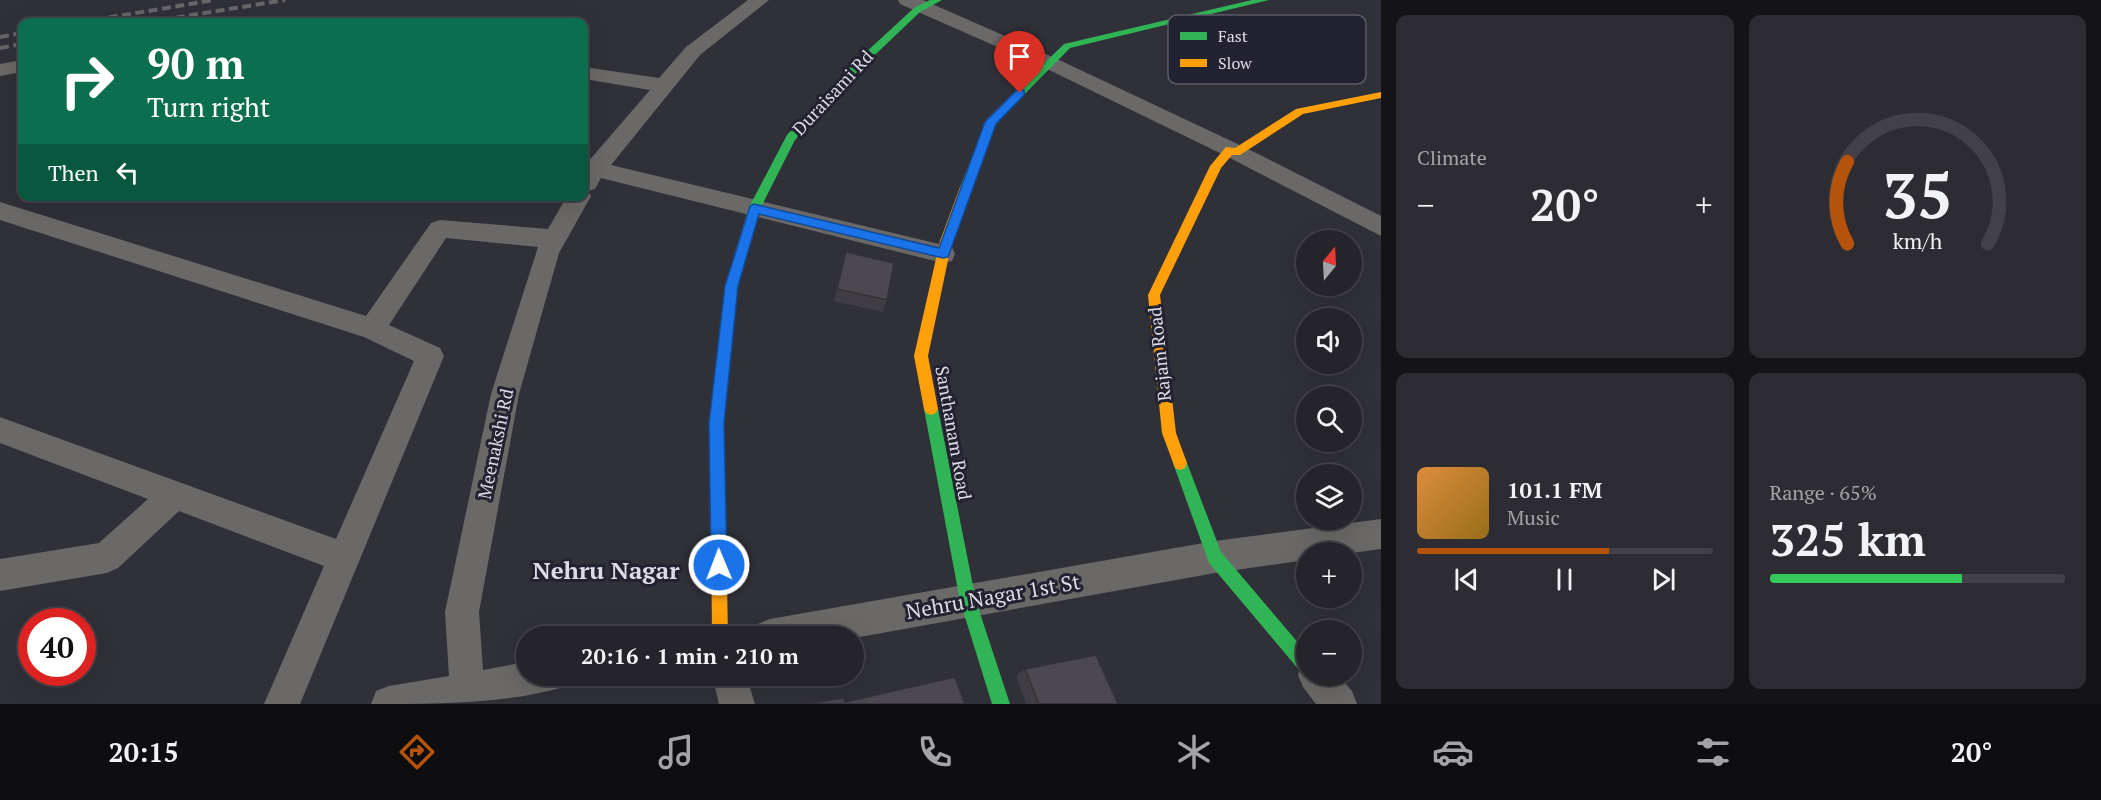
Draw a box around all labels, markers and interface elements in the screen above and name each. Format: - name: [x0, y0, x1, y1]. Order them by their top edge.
- legend: [1168, 15, 1366, 84]
- text: Fast: [1218, 25, 1248, 47]
- pin: [994, 31, 1045, 93]
- text: 90 m: [147, 35, 245, 91]
- icon: arrive: [1003, 40, 1036, 73]
- icon: right: [48, 42, 126, 120]
- street label: Duraisami Rd: [787, 45, 878, 140]
- text: Slow: [1218, 52, 1252, 74]
- text: Turn right: [147, 89, 270, 125]
- text: Climate: [1417, 144, 1487, 171]
- text: 35: [1882, 153, 1953, 236]
- icon: left: [111, 156, 144, 189]
- text: Then: [48, 158, 99, 187]
- text: 20°: [1530, 174, 1599, 234]
- text: −: [1417, 183, 1435, 226]
- text: +: [1695, 183, 1713, 226]
- text: km/h: [1892, 227, 1942, 255]
- north arrow: [1296, 230, 1362, 296]
- map controls: [1296, 230, 1362, 686]
- street label: Rajam Road: [1142, 306, 1176, 403]
- button: sound: [1296, 308, 1362, 374]
- street label: Santhanam Road: [930, 364, 978, 502]
- street label: Meenakshi Rd: [472, 386, 518, 501]
- button: search: [1296, 386, 1362, 452]
- button: layers: [1296, 464, 1362, 530]
- text: 101.1 FM: [1507, 475, 1602, 504]
- text: Range · 65%: [1770, 479, 1877, 506]
- text: Music: [1507, 504, 1560, 531]
- text: 325 km: [1770, 509, 1926, 569]
- position arrow: [687, 533, 751, 597]
- button: +: [1296, 542, 1362, 608]
- district label: Nehru Nagar: [533, 554, 680, 586]
- icon: previous: [1450, 563, 1483, 596]
- icon: pause: [1548, 563, 1581, 596]
- icon: next: [1647, 563, 1680, 596]
- street label: Nehru Nagar 1st St: [903, 567, 1082, 625]
- speed limit sign: 40: [18, 608, 96, 686]
- button: −: [1296, 620, 1362, 686]
- text: 20:16 · 1 min · 210 m: [581, 641, 799, 670]
- icon: directions: [396, 731, 438, 773]
- icon: music: [655, 731, 697, 773]
- icon: phone: [914, 731, 956, 773]
- icon: climate: [1173, 731, 1215, 773]
- icon: car: [1432, 731, 1474, 773]
- icon: filters: [1692, 731, 1734, 773]
- text: 20:15: [109, 734, 179, 770]
- text: 20°: [1951, 734, 1992, 770]

